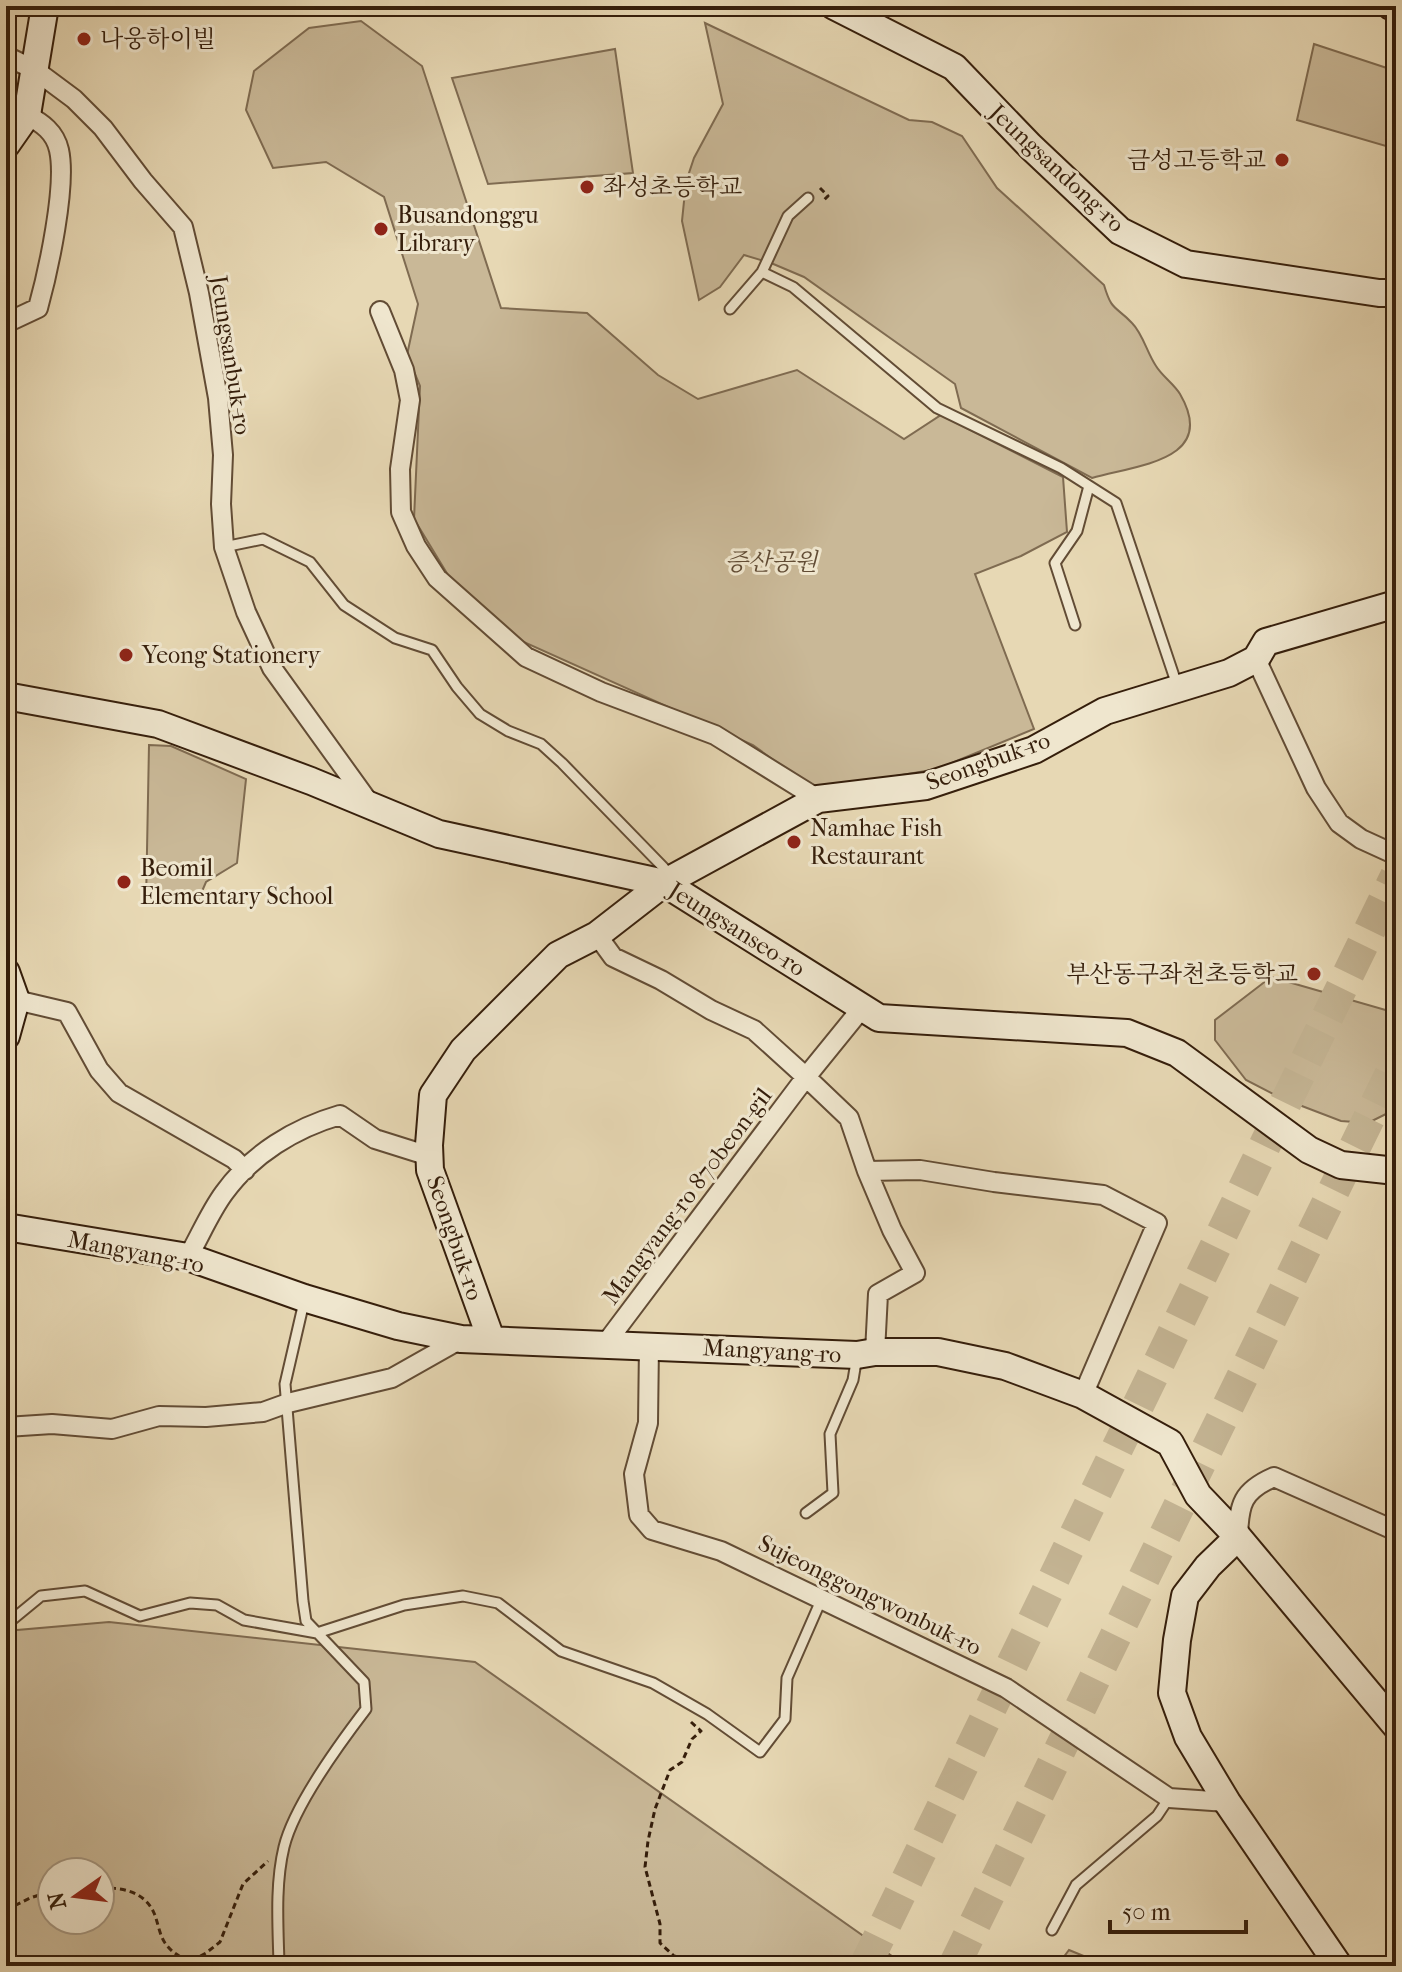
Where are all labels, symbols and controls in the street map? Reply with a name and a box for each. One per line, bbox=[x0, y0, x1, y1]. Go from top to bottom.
place label: 나웅하이빌 bbox=[100, 25, 216, 53]
marker: 나웅하이빌 bbox=[75, 30, 93, 48]
street label: Jeungsandong-ro bbox=[982, 97, 1130, 238]
place label: 금성고등학교 bbox=[1127, 146, 1266, 174]
marker: 금성고등학교 bbox=[1273, 151, 1291, 169]
place label: 좌성초등학교 bbox=[603, 173, 742, 201]
marker: 좌성초등학교 bbox=[578, 178, 596, 196]
place label: Busandonggu Library bbox=[397, 201, 539, 257]
marker: Busandonggu Library bbox=[372, 220, 390, 238]
street label: Jeungsanbuk-ro bbox=[204, 271, 257, 437]
park label: 증산공원 bbox=[725, 548, 819, 576]
place label: Yeong Stationery bbox=[141, 641, 321, 669]
marker: Yeong Stationery bbox=[117, 646, 135, 664]
street label: Seongbuk-ro bbox=[922, 726, 1054, 796]
place label: Namhae Fish Restaurant bbox=[810, 814, 943, 870]
marker: Namhae Fish Restaurant bbox=[785, 833, 803, 851]
place label: Beomil Elementary School bbox=[140, 854, 334, 910]
marker: Beomil Elementary School bbox=[115, 873, 133, 891]
street label: Jeungsanseo-ro bbox=[662, 875, 811, 982]
place label: 부산동구좌천초등학교 bbox=[1066, 960, 1298, 988]
marker: 부산동구좌천초등학교 bbox=[1305, 965, 1323, 983]
street label: Mangyang-ro 870beon-gil bbox=[596, 1082, 778, 1310]
street label: Seongbuk-ro bbox=[421, 1172, 489, 1304]
street label: Mangyang-ro bbox=[65, 1225, 207, 1279]
street label: Mangyang-ro bbox=[702, 1333, 842, 1369]
street label: Sujeonggongwonbuk-ro bbox=[754, 1529, 986, 1661]
north arrow bbox=[36, 1856, 116, 1936]
scale bar bbox=[1110, 1884, 1246, 1934]
text: N bbox=[43, 1889, 72, 1912]
text: 50 m bbox=[1122, 1898, 1171, 1926]

